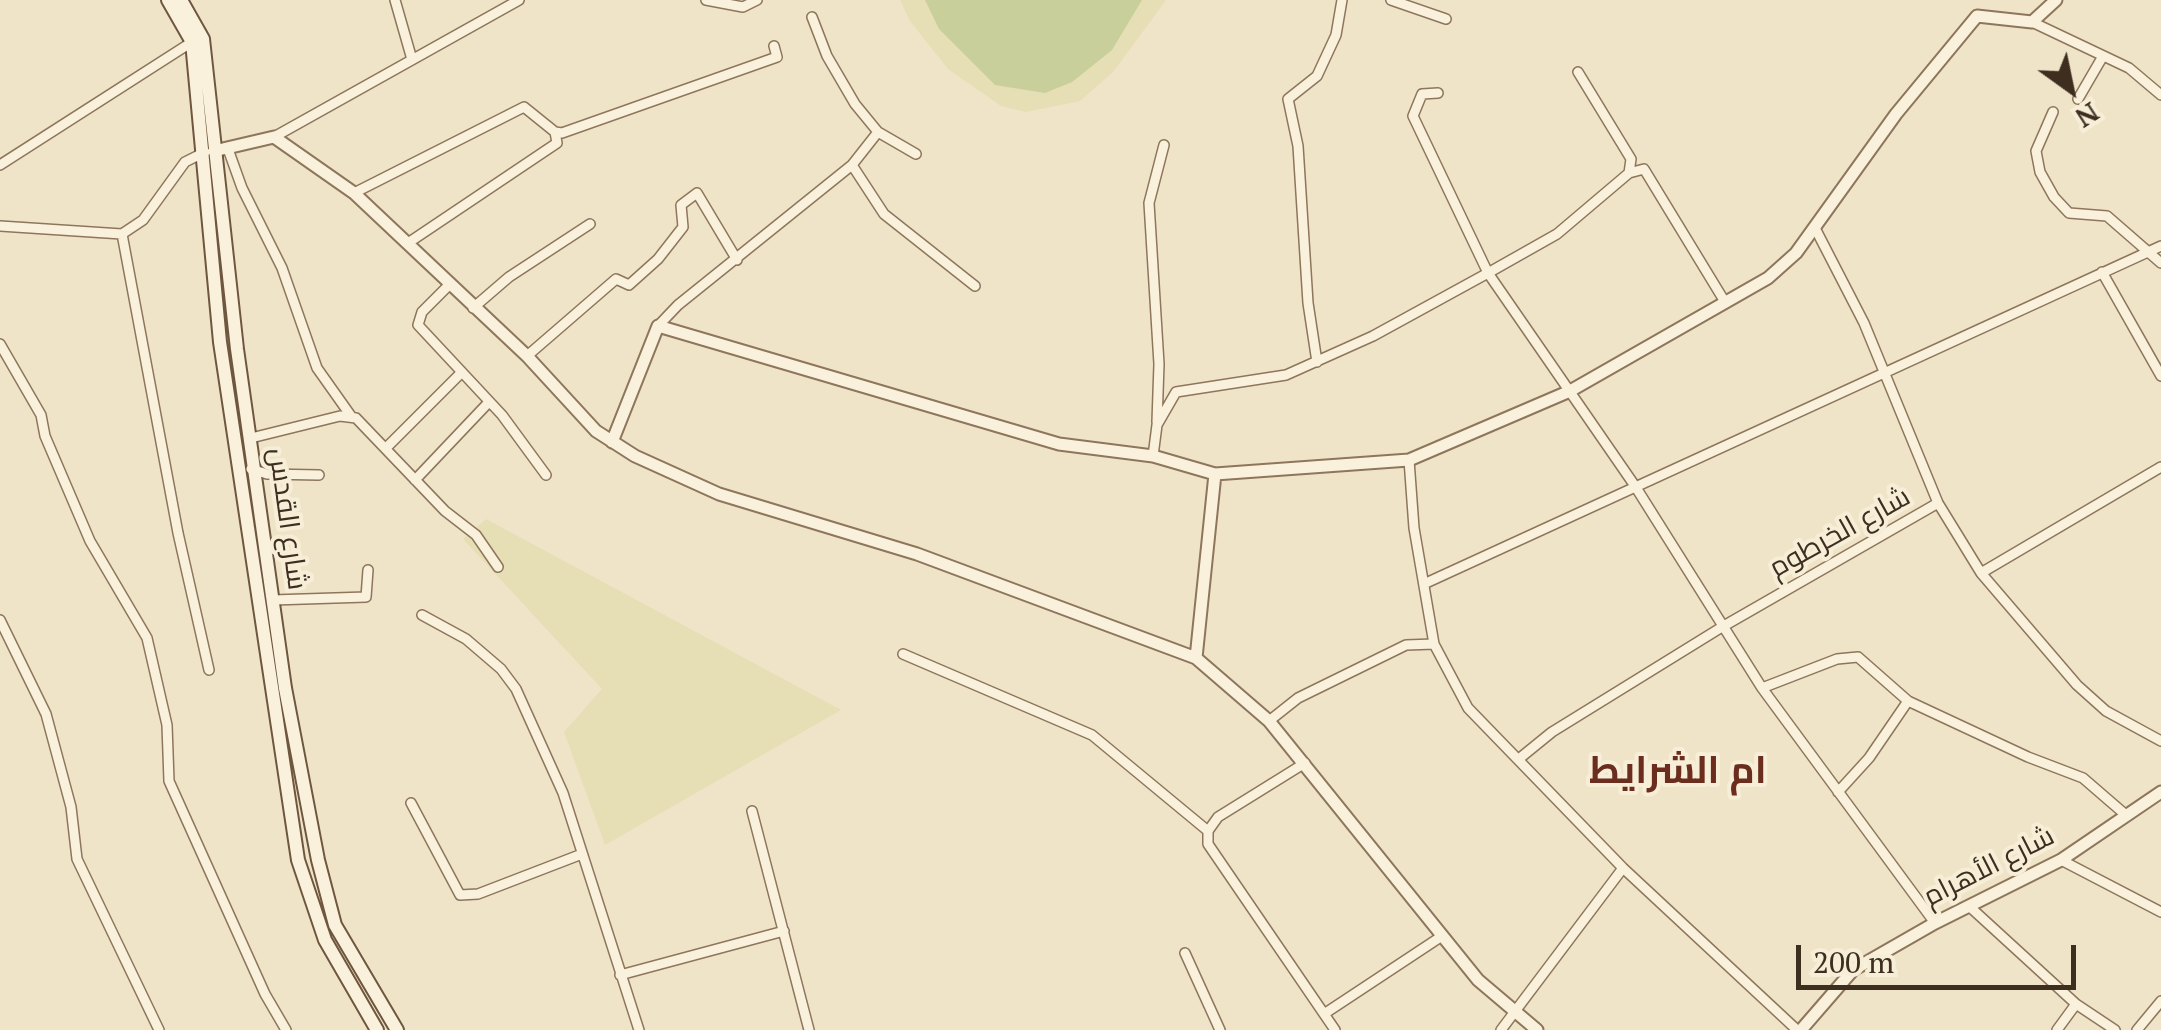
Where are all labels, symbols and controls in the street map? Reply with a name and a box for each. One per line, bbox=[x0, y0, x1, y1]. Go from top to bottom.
north arrow bbox=[2021, 40, 2121, 140]
text: N bbox=[2069, 94, 2107, 137]
street label: شارع القدس bbox=[260, 446, 314, 592]
street label: شارع الخرطوم bbox=[1764, 480, 1916, 586]
district label: ام الشرايط bbox=[1589, 749, 1767, 795]
street label: شارع الأهرام bbox=[1918, 820, 2060, 914]
scale bar bbox=[1801, 925, 2081, 987]
text: 200 m bbox=[1813, 942, 1894, 982]

